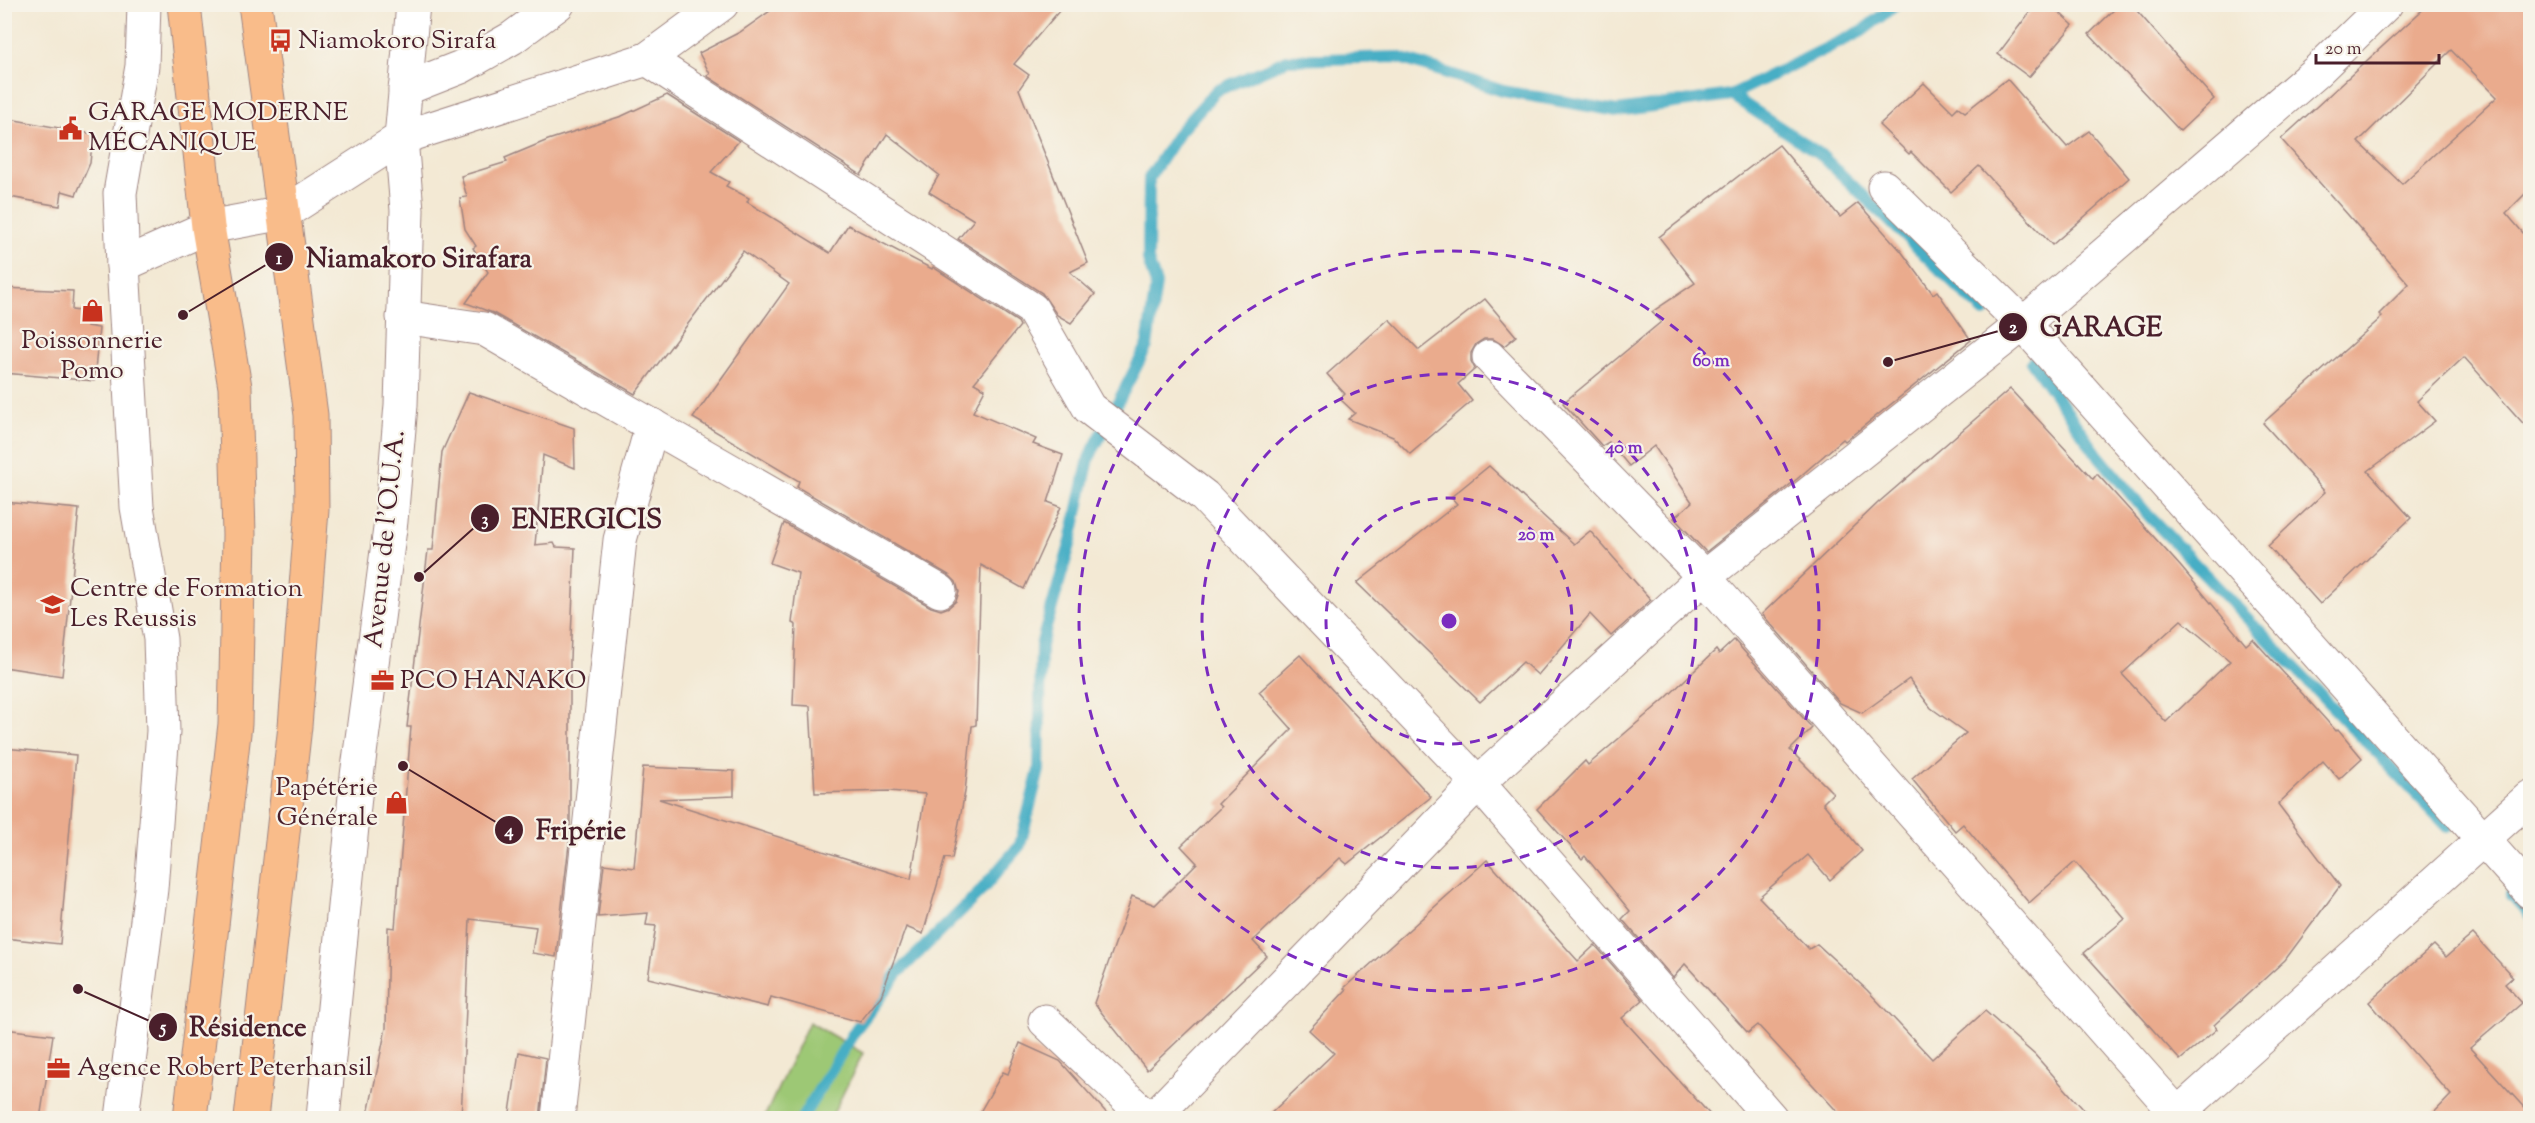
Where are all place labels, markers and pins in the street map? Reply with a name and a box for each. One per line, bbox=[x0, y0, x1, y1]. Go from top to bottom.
place label: Niamokoro Sirafa bbox=[298, 23, 496, 60]
bus stop icon: Niamokoro Sirafa bbox=[267, 28, 293, 54]
place label: GARAGE MODERNE MÉCANIQUE bbox=[88, 95, 349, 162]
public building icon: GARAGE MODERNE MÉCANIQUE bbox=[57, 115, 83, 141]
callout: Niamakoro Sirafara bbox=[264, 235, 544, 280]
shop icon: Poissonnerie Pomo bbox=[79, 297, 105, 323]
callout: GARAGE bbox=[1998, 304, 2174, 349]
place label: Poissonnerie Pomo bbox=[21, 323, 163, 390]
callout: ENERGICIS bbox=[470, 496, 674, 541]
place label: Centre de Formation Les Reussis bbox=[70, 571, 303, 638]
school or university icon: Centre de Formation Les Reussis bbox=[39, 591, 65, 617]
centre of rings bbox=[1439, 611, 1459, 631]
place label: PCO HANAKO bbox=[400, 663, 586, 700]
office icon: PCO HANAKO bbox=[369, 668, 395, 694]
place label: Papétérie Générale bbox=[275, 770, 378, 837]
shop icon: Papétérie Générale bbox=[383, 790, 409, 816]
callout: Fripérie bbox=[494, 807, 638, 852]
callout: Résidence bbox=[148, 1004, 319, 1049]
place label: Agence Robert Peterhansil bbox=[77, 1050, 373, 1087]
office icon: Agence Robert Peterhansil bbox=[46, 1055, 72, 1081]

